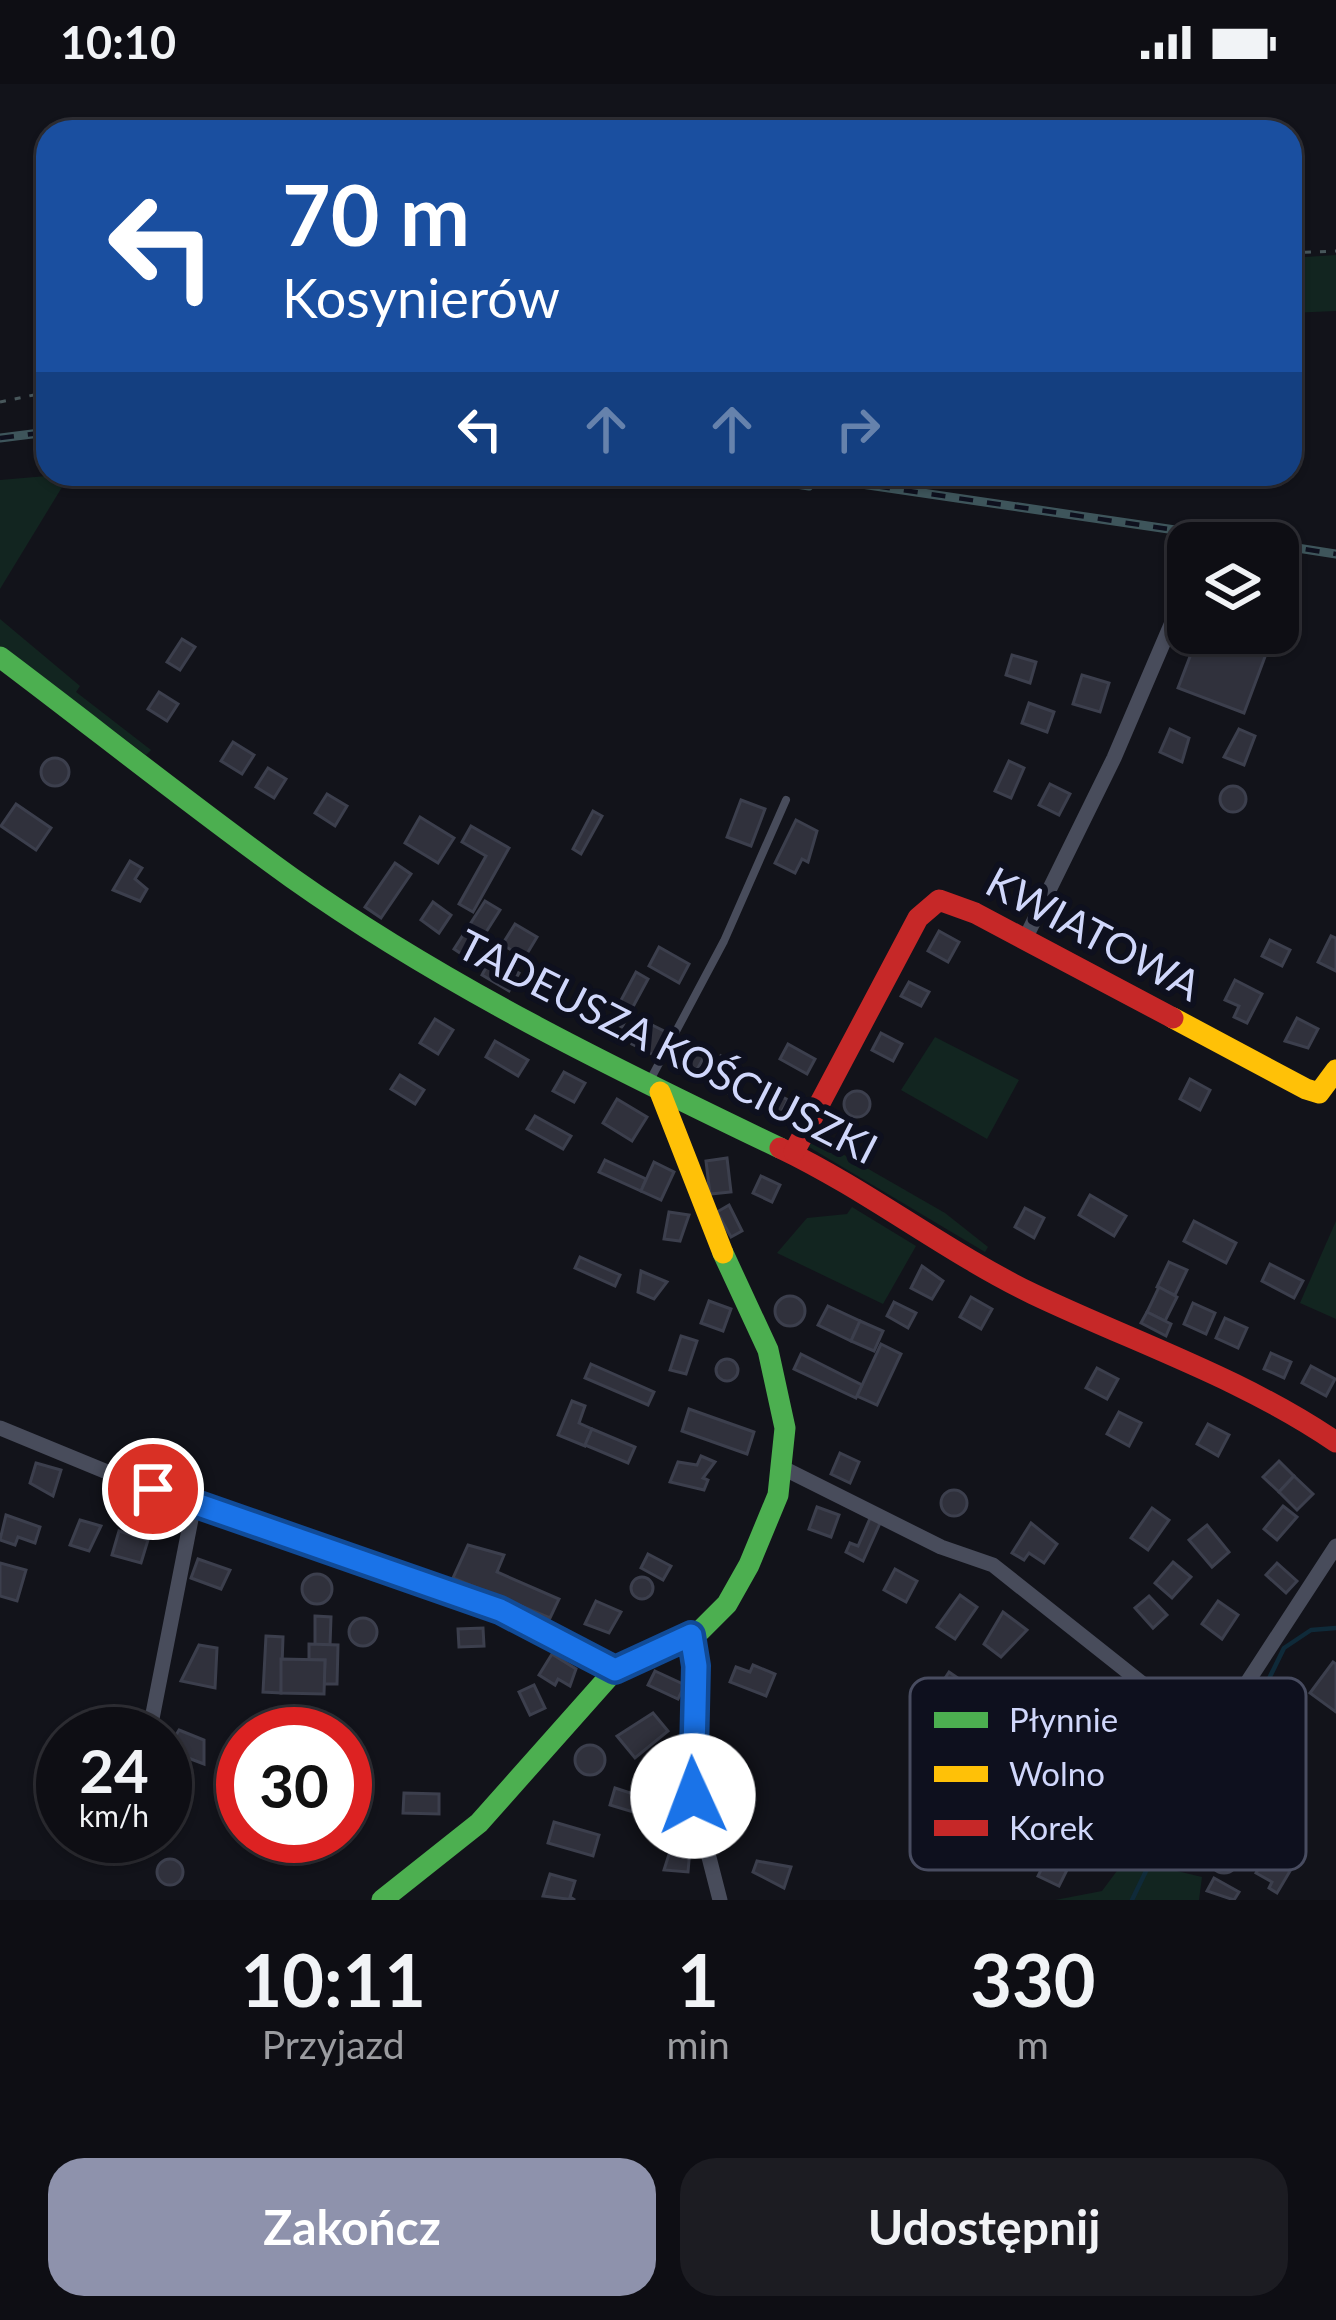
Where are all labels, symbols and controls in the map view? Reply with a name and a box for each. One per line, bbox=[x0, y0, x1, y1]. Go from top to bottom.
text: 10:10 bbox=[60, 15, 176, 69]
text: 70 m bbox=[282, 163, 470, 264]
icon: left bbox=[84, 168, 240, 324]
text: Kosynierów bbox=[282, 265, 560, 330]
icon: left bbox=[447, 396, 513, 462]
icon: ahead bbox=[573, 396, 639, 462]
icon: ahead bbox=[699, 396, 765, 462]
icon: right bbox=[825, 396, 891, 462]
map controls bbox=[1167, 522, 1299, 654]
button: layers bbox=[1167, 522, 1299, 654]
street label: KWIATOWA bbox=[978, 856, 1210, 1011]
street label: TADEUSZA KOŚCIUSZKI bbox=[450, 918, 886, 1174]
pin bbox=[102, 1438, 204, 1540]
icon: arrive bbox=[120, 1456, 186, 1522]
legend bbox=[910, 1678, 1306, 1870]
text: Płynnie bbox=[1009, 1699, 1118, 1739]
speed limit sign: 30 bbox=[216, 1707, 372, 1863]
position arrow bbox=[630, 1733, 756, 1859]
text: 24 bbox=[79, 1734, 149, 1806]
text: Wolno bbox=[1009, 1753, 1105, 1793]
text: km/h bbox=[79, 1797, 149, 1833]
text: Korek bbox=[1009, 1807, 1094, 1847]
text: 10:11 bbox=[240, 1936, 426, 2022]
text: 1 bbox=[677, 1936, 719, 2022]
text: 330 bbox=[970, 1936, 1095, 2022]
text: Przyjazd bbox=[262, 2021, 405, 2067]
text: min bbox=[667, 2021, 730, 2067]
text: m bbox=[1017, 2021, 1049, 2067]
button: Zakończ bbox=[48, 2158, 656, 2296]
button: Udostępnij bbox=[680, 2158, 1288, 2296]

